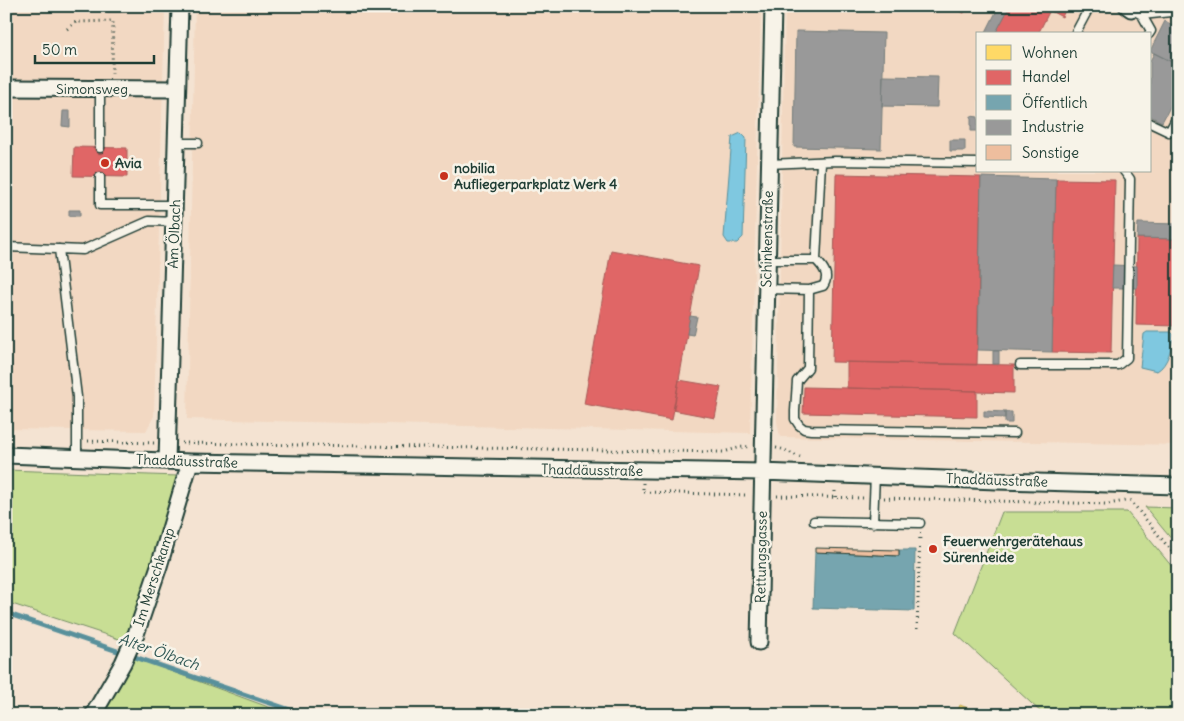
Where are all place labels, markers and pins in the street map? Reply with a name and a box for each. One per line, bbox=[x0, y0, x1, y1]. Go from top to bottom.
place label: Avia bbox=[115, 154, 142, 172]
marker: Avia bbox=[99, 157, 111, 169]
place label: nobilia Aufliegerparkplatz Werk 4 bbox=[454, 159, 617, 193]
marker: nobilia Aufliegerparkplatz Werk 4 bbox=[438, 170, 450, 182]
place label: Feuerwehrgerätehaus Sürenheide bbox=[943, 532, 1083, 566]
marker: Feuerwehrgerätehaus Sürenheide bbox=[927, 543, 939, 555]

